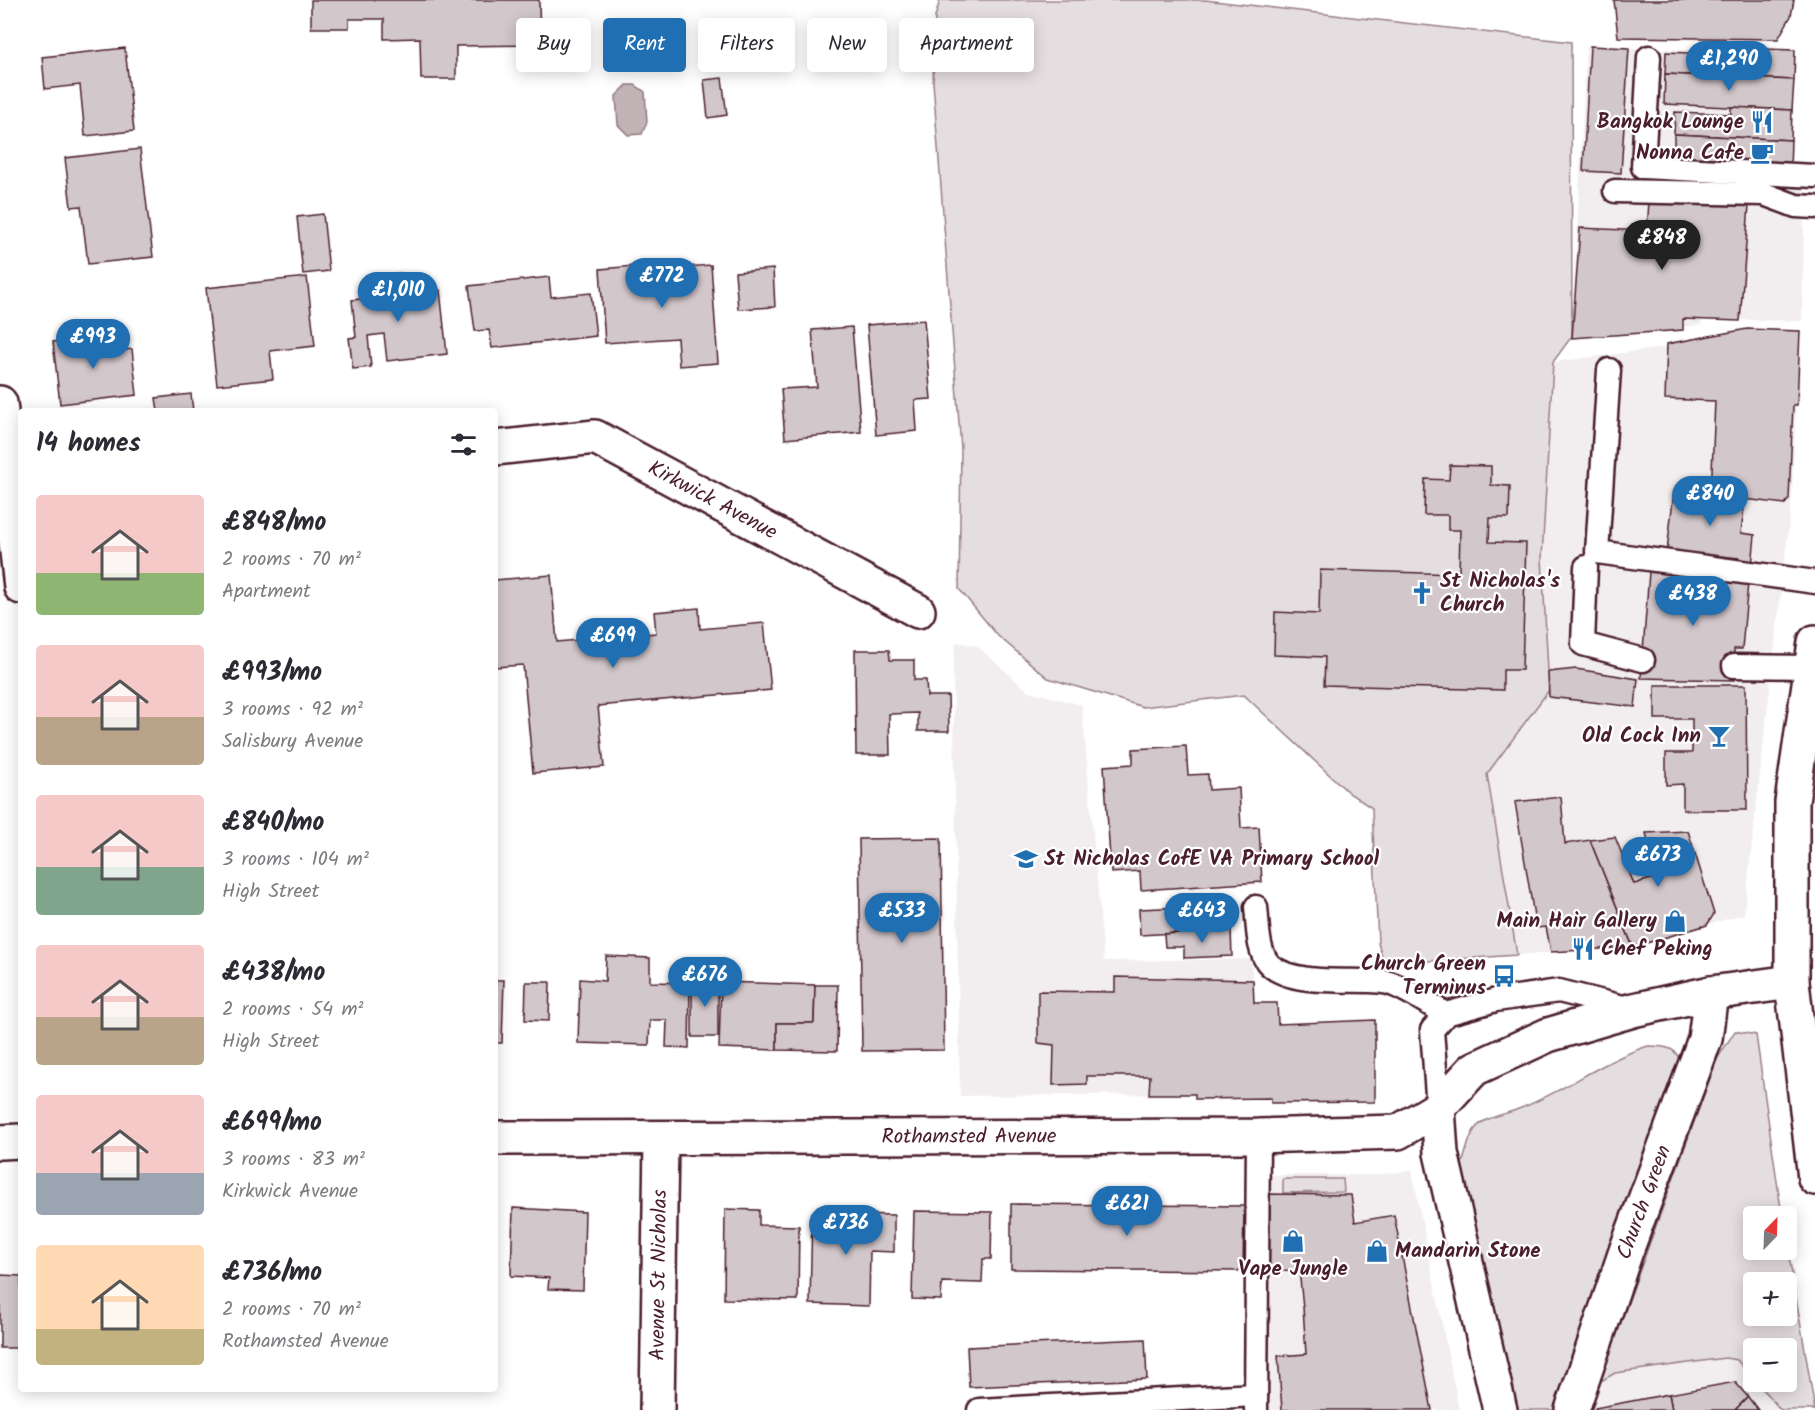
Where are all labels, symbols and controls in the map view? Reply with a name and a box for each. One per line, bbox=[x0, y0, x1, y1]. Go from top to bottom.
chip: Buy bbox=[516, 18, 591, 72]
chip: Rent bbox=[603, 18, 686, 72]
chip: Filters bbox=[698, 18, 795, 72]
chip: New bbox=[807, 18, 887, 72]
chip: Apartment bbox=[899, 18, 1034, 72]
pin: £1,290 bbox=[1680, 41, 1778, 92]
text: £1,290 bbox=[1700, 44, 1758, 76]
place label: Bangkok Lounge bbox=[1597, 106, 1744, 139]
restaurant icon: Bangkok Lounge bbox=[1749, 109, 1775, 135]
place label: Nonna Cafe bbox=[1636, 137, 1744, 170]
cafe icon: Nonna Cafe bbox=[1749, 140, 1775, 166]
pin: £848 bbox=[1626, 220, 1698, 271]
text: £848 bbox=[1637, 223, 1687, 255]
pin: £772 bbox=[626, 258, 698, 309]
text: £772 bbox=[639, 261, 685, 293]
pin: £1,010 bbox=[349, 272, 447, 323]
text: £1,010 bbox=[372, 275, 424, 307]
pin: £993 bbox=[57, 319, 129, 370]
text: £993 bbox=[70, 322, 116, 354]
text: 14 homes bbox=[36, 423, 141, 465]
icon: filters bbox=[447, 428, 480, 461]
street label: Kirkwick Avenue bbox=[642, 452, 784, 549]
pin: £840 bbox=[1674, 476, 1746, 527]
text: £840 bbox=[1686, 479, 1734, 511]
text: £848/mo bbox=[222, 502, 326, 544]
icon: home bbox=[84, 519, 156, 591]
text: 2 rooms · 70 m² bbox=[222, 544, 361, 576]
place label: St Nicholas's Church bbox=[1440, 565, 1560, 622]
text: Apartment bbox=[222, 576, 311, 608]
pin: £438 bbox=[1657, 576, 1729, 627]
text: £438 bbox=[1669, 579, 1717, 611]
church icon: St Nicholas's Church bbox=[1409, 580, 1435, 606]
pin: £699 bbox=[577, 618, 649, 669]
text: £699 bbox=[590, 621, 636, 653]
text: £993/mo bbox=[222, 652, 322, 694]
icon: home bbox=[84, 669, 156, 741]
text: 3 rooms · 92 m² bbox=[222, 694, 363, 726]
place label: Old Cock Inn bbox=[1582, 720, 1701, 753]
bar icon: Old Cock Inn bbox=[1706, 723, 1732, 749]
text: Salisbury Avenue bbox=[222, 726, 363, 758]
text: £840/mo bbox=[222, 802, 324, 844]
icon: home bbox=[84, 819, 156, 891]
pin: £673 bbox=[1622, 837, 1694, 888]
text: £673 bbox=[1635, 840, 1681, 872]
place label: St Nicholas CofE VA Primary School bbox=[1044, 843, 1379, 876]
text: 3 rooms · 104 m² bbox=[222, 844, 369, 876]
school or university icon: St Nicholas CofE VA Primary School bbox=[1013, 846, 1039, 872]
text: High Street bbox=[222, 876, 319, 908]
pin: £533 bbox=[866, 893, 938, 944]
pin: £643 bbox=[1166, 893, 1238, 944]
text: £533 bbox=[879, 896, 925, 928]
text: £643 bbox=[1178, 896, 1226, 928]
place label: Main Hair Gallery bbox=[1497, 905, 1657, 938]
shop icon: Main Hair Gallery bbox=[1662, 908, 1688, 934]
place label: Chef Peking bbox=[1601, 933, 1713, 966]
restaurant icon: Chef Peking bbox=[1570, 936, 1596, 962]
place label: Church Green Terminus bbox=[1361, 948, 1486, 1005]
text: £438/mo bbox=[222, 952, 325, 994]
pin: £676 bbox=[669, 957, 741, 1008]
text: £676 bbox=[682, 960, 728, 992]
bus stop icon: Church Green Terminus bbox=[1491, 963, 1517, 989]
icon: home bbox=[84, 969, 156, 1041]
text: 2 rooms · 54 m² bbox=[222, 994, 363, 1026]
text: High Street bbox=[222, 1026, 319, 1058]
text: £699/mo bbox=[222, 1102, 322, 1144]
icon: home bbox=[84, 1119, 156, 1191]
street label: Rothamsted Avenue bbox=[881, 1120, 1057, 1153]
street label: Church Green bbox=[1608, 1140, 1681, 1264]
text: 3 rooms · 83 m² bbox=[222, 1144, 365, 1176]
text: Kirkwick Avenue bbox=[222, 1176, 358, 1208]
pin: £621 bbox=[1091, 1186, 1163, 1237]
street label: Avenue St Nicholas bbox=[641, 1189, 677, 1361]
text: £621 bbox=[1105, 1189, 1149, 1221]
pin: £736 bbox=[810, 1205, 882, 1256]
north arrow bbox=[1743, 1206, 1797, 1260]
map controls bbox=[1743, 1206, 1797, 1392]
text: £736 bbox=[823, 1208, 869, 1240]
shop icon: Vape Jungle bbox=[1280, 1228, 1306, 1254]
place label: Mandarin Stone bbox=[1395, 1235, 1541, 1268]
shop icon: Mandarin Stone bbox=[1364, 1238, 1390, 1264]
text: £736/mo bbox=[222, 1252, 322, 1294]
place label: Vape Jungle bbox=[1238, 1253, 1348, 1286]
icon: home bbox=[84, 1269, 156, 1341]
button: + bbox=[1743, 1272, 1797, 1326]
text: 2 rooms · 70 m² bbox=[222, 1294, 361, 1326]
text: Rothamsted Avenue bbox=[222, 1326, 389, 1358]
button: − bbox=[1743, 1338, 1797, 1392]

